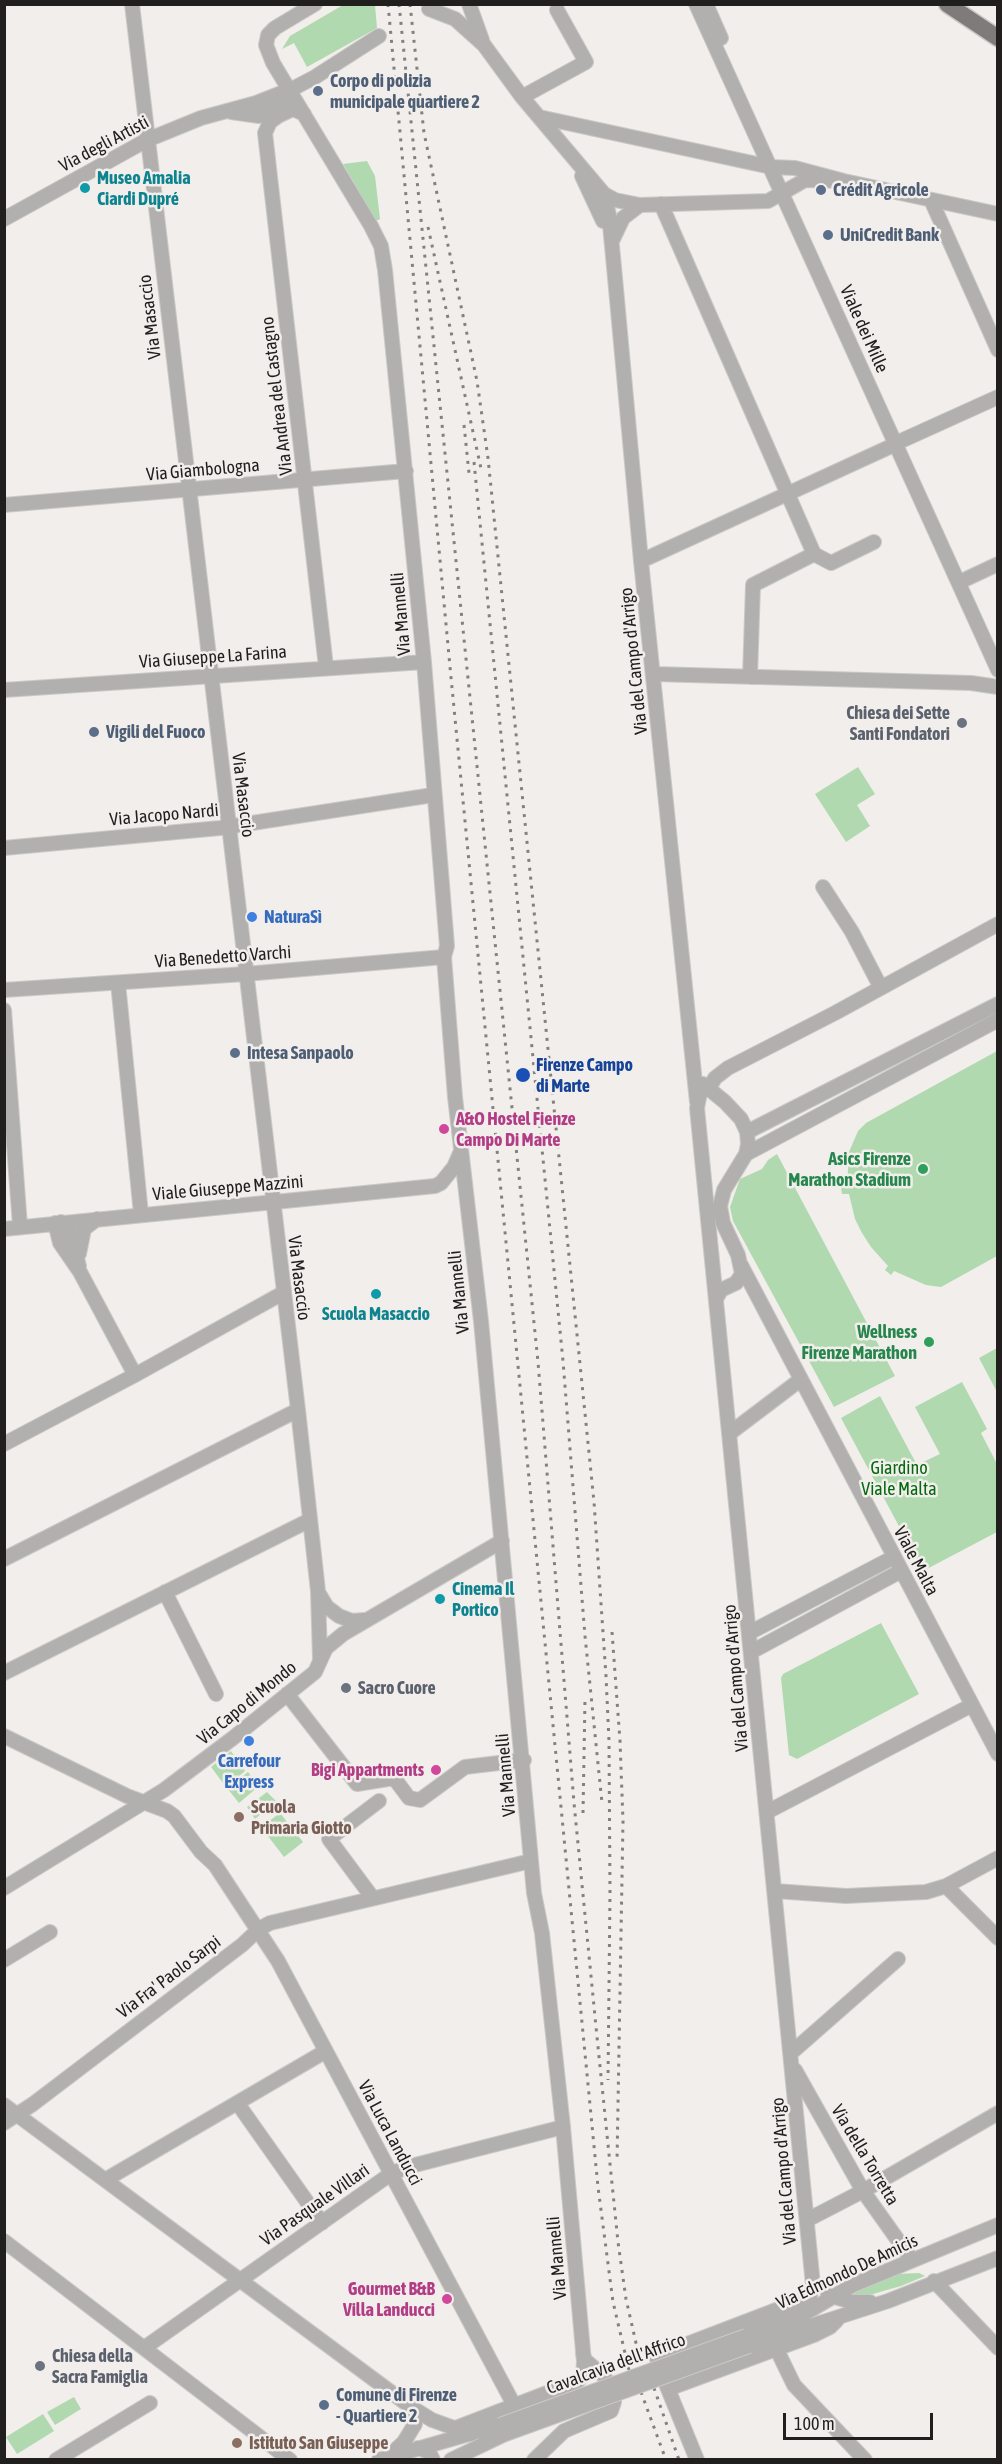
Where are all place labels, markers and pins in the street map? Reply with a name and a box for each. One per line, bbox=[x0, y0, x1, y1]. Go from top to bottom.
place label: Corpo di polizia municipale quartiere 2 bbox=[330, 70, 480, 112]
marker: Corpo di polizia municipale quartiere 2 bbox=[311, 84, 325, 98]
place label: Museo Amalia Ciardi Dupré bbox=[97, 167, 191, 210]
place label: Crédit Agricole bbox=[833, 179, 929, 201]
marker: Museo Amalia Ciardi Dupré bbox=[78, 181, 92, 195]
marker: Crédit Agricole bbox=[814, 183, 828, 197]
place label: UniCredit Bank bbox=[840, 224, 939, 246]
marker: UniCredit Bank bbox=[821, 228, 835, 242]
place label: Chiesa dei Sette Santi Fondatori bbox=[846, 702, 950, 744]
marker: Chiesa dei Sette Santi Fondatori bbox=[955, 716, 969, 730]
place label: Vigili del Fuoco bbox=[106, 721, 206, 743]
marker: Vigili del Fuoco bbox=[87, 725, 101, 739]
place label: NaturaSì bbox=[264, 906, 322, 928]
marker: NaturaSì bbox=[245, 910, 259, 924]
place label: Intesa Sanpaolo bbox=[247, 1042, 354, 1064]
marker: Intesa Sanpaolo bbox=[228, 1046, 242, 1060]
place label: Firenze Campo di Marte bbox=[536, 1054, 633, 1096]
marker: Firenze Campo di Marte bbox=[514, 1066, 532, 1084]
place label: A&O Hostel Fienze Campo Di Marte bbox=[456, 1108, 576, 1150]
marker: A&O Hostel Fienze Campo Di Marte bbox=[437, 1122, 451, 1136]
place label: Asics Firenze Marathon Stadium bbox=[788, 1148, 911, 1190]
marker: Asics Firenze Marathon Stadium bbox=[916, 1162, 930, 1176]
marker: Scuola Masaccio bbox=[369, 1287, 383, 1301]
place label: Scuola Masaccio bbox=[322, 1303, 430, 1325]
place label: Wellness Firenze Marathon bbox=[802, 1321, 917, 1364]
marker: Wellness Firenze Marathon bbox=[922, 1335, 936, 1349]
place label: Cinema Il Portico bbox=[452, 1578, 514, 1620]
marker: Cinema Il Portico bbox=[433, 1592, 447, 1606]
place label: Sacro Cuore bbox=[358, 1677, 436, 1699]
marker: Sacro Cuore bbox=[339, 1681, 353, 1695]
marker: Carrefour Express bbox=[242, 1734, 256, 1748]
place label: Carrefour Express bbox=[218, 1750, 280, 1792]
place label: Bigi Appartments bbox=[311, 1759, 424, 1781]
marker: Bigi Appartments bbox=[429, 1763, 443, 1777]
place label: Scuola Primaria Giotto bbox=[251, 1796, 352, 1838]
marker: Scuola Primaria Giotto bbox=[232, 1810, 246, 1824]
place label: Gourmet B&B Villa Landucci bbox=[343, 2278, 435, 2320]
marker: Gourmet B&B Villa Landucci bbox=[440, 2292, 454, 2306]
place label: Chiesa della Sacra Famiglia bbox=[52, 2345, 148, 2388]
marker: Chiesa della Sacra Famiglia bbox=[33, 2359, 47, 2373]
place label: Comune di Firenze - Quartiere 2 bbox=[336, 2384, 457, 2426]
marker: Comune di Firenze - Quartiere 2 bbox=[317, 2398, 331, 2412]
place label: Istituto San Giuseppe bbox=[249, 2432, 388, 2454]
marker: Istituto San Giuseppe bbox=[230, 2436, 244, 2450]

